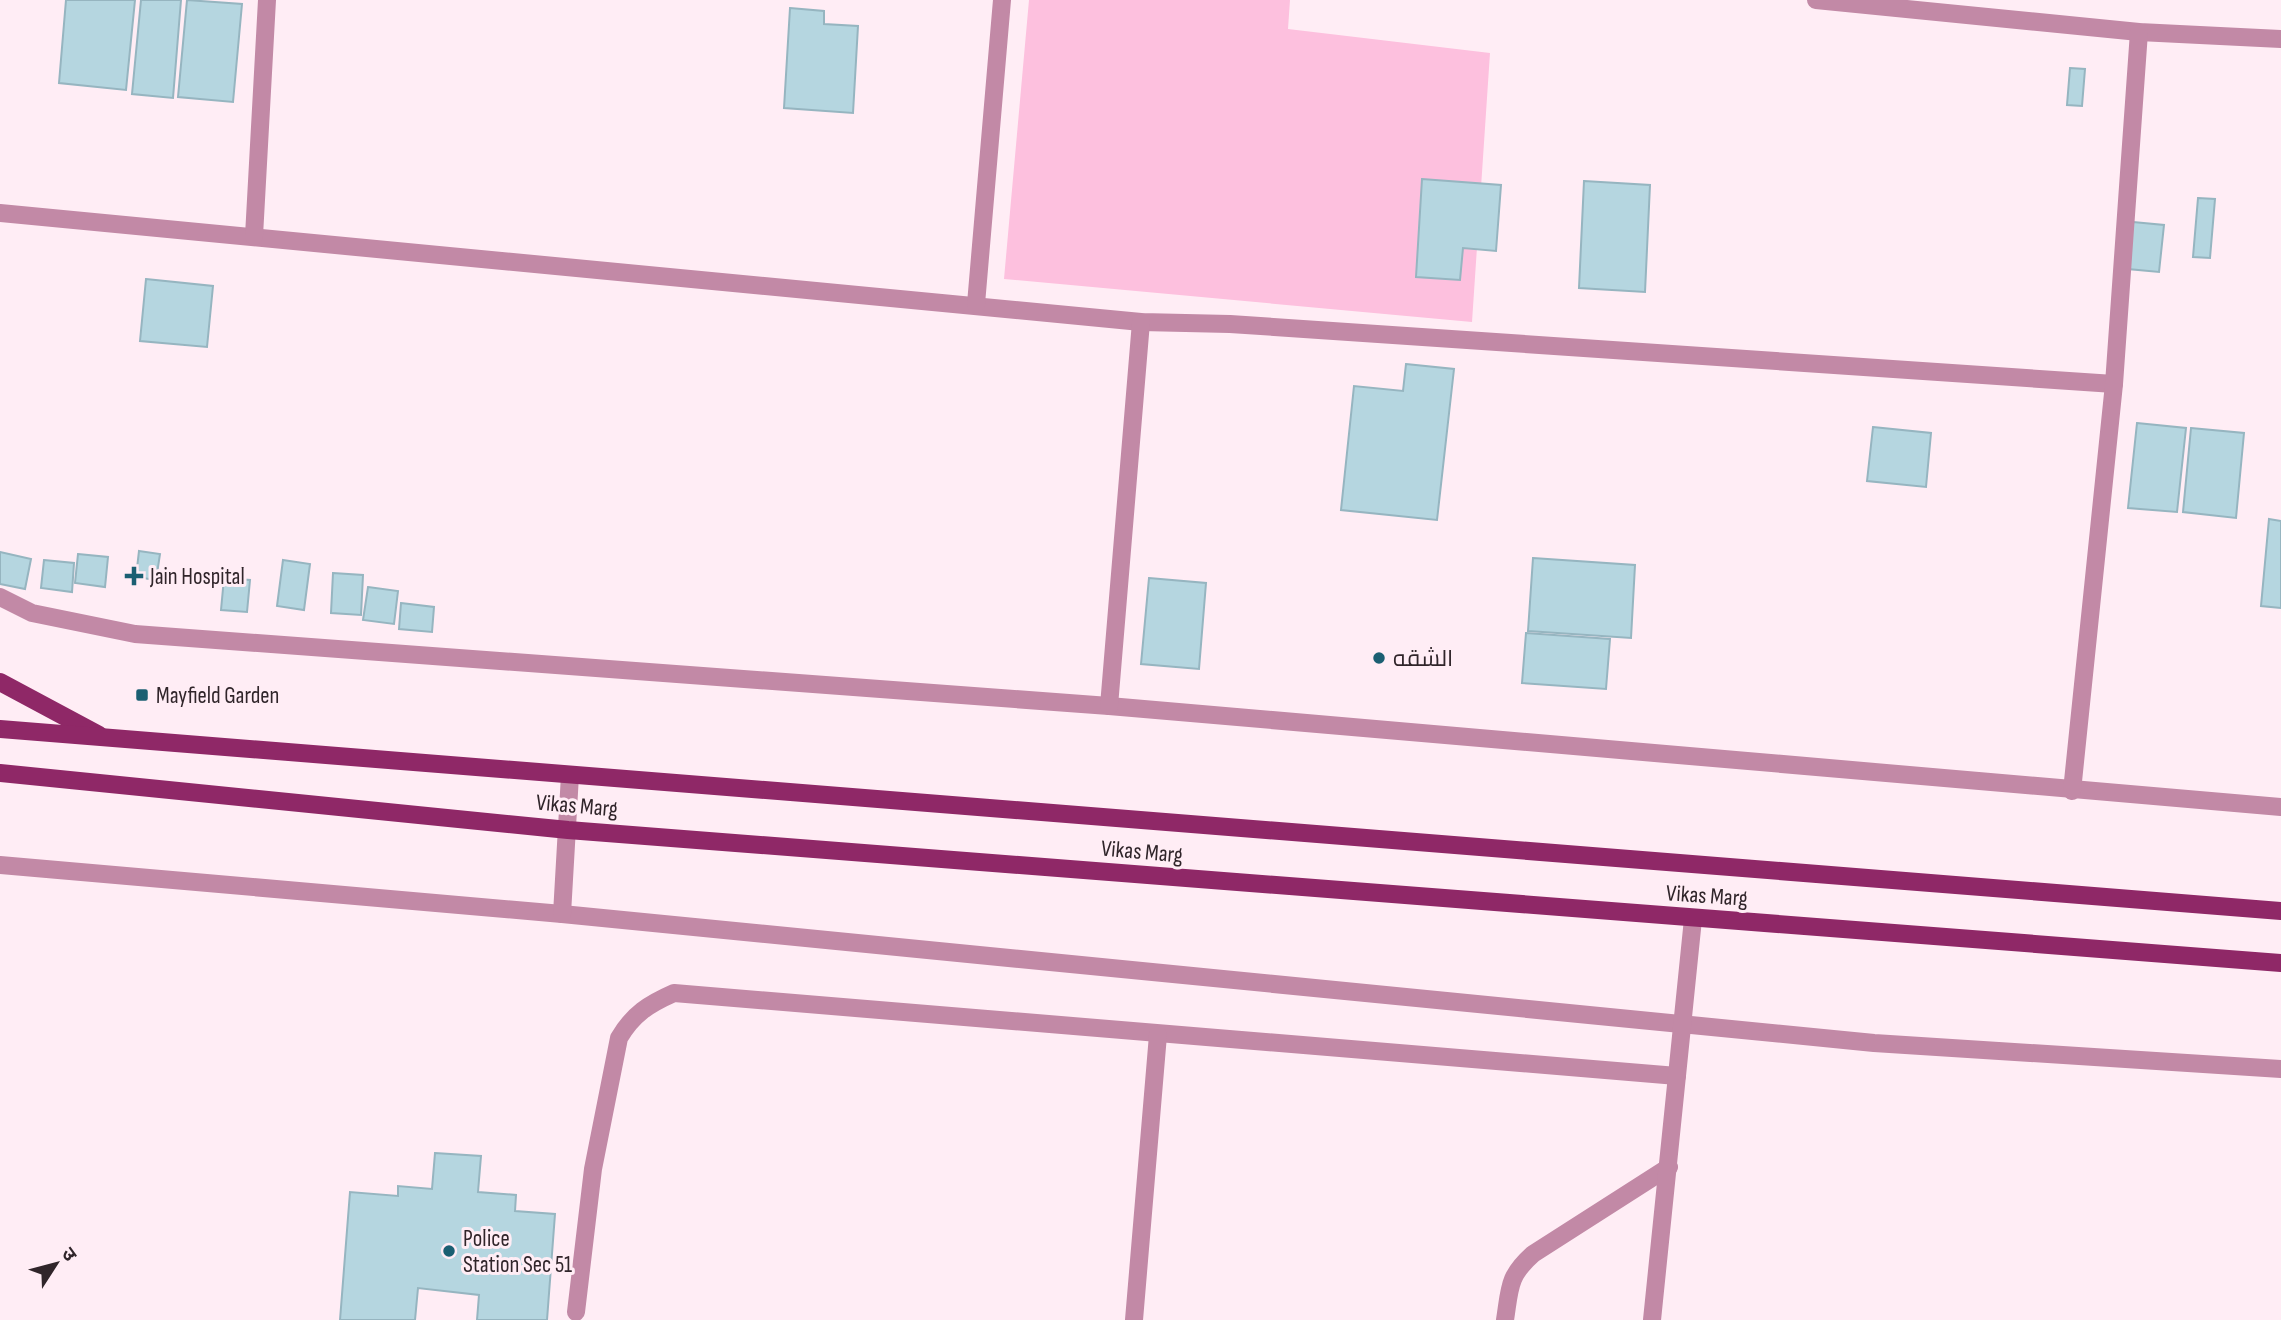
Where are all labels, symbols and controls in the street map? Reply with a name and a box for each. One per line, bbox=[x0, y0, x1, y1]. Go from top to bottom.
place label: Jain Hospital bbox=[149, 563, 245, 591]
marker: Jain Hospital bbox=[124, 566, 144, 586]
place label: الشقه bbox=[1393, 645, 1453, 673]
marker: الشقه bbox=[1371, 650, 1387, 666]
place label: Mayfield Garden bbox=[156, 682, 279, 710]
marker: Mayfield Garden bbox=[134, 687, 150, 703]
street label: Vikas Marg bbox=[535, 788, 619, 824]
street label: Vikas Marg bbox=[1100, 834, 1184, 870]
street label: Vikas Marg bbox=[1665, 879, 1749, 913]
place label: Police Station Sec 51 bbox=[463, 1225, 572, 1279]
north arrow bbox=[21, 1229, 91, 1299]
marker: Police Station Sec 51 bbox=[441, 1243, 457, 1259]
text: उ bbox=[56, 1244, 82, 1267]

